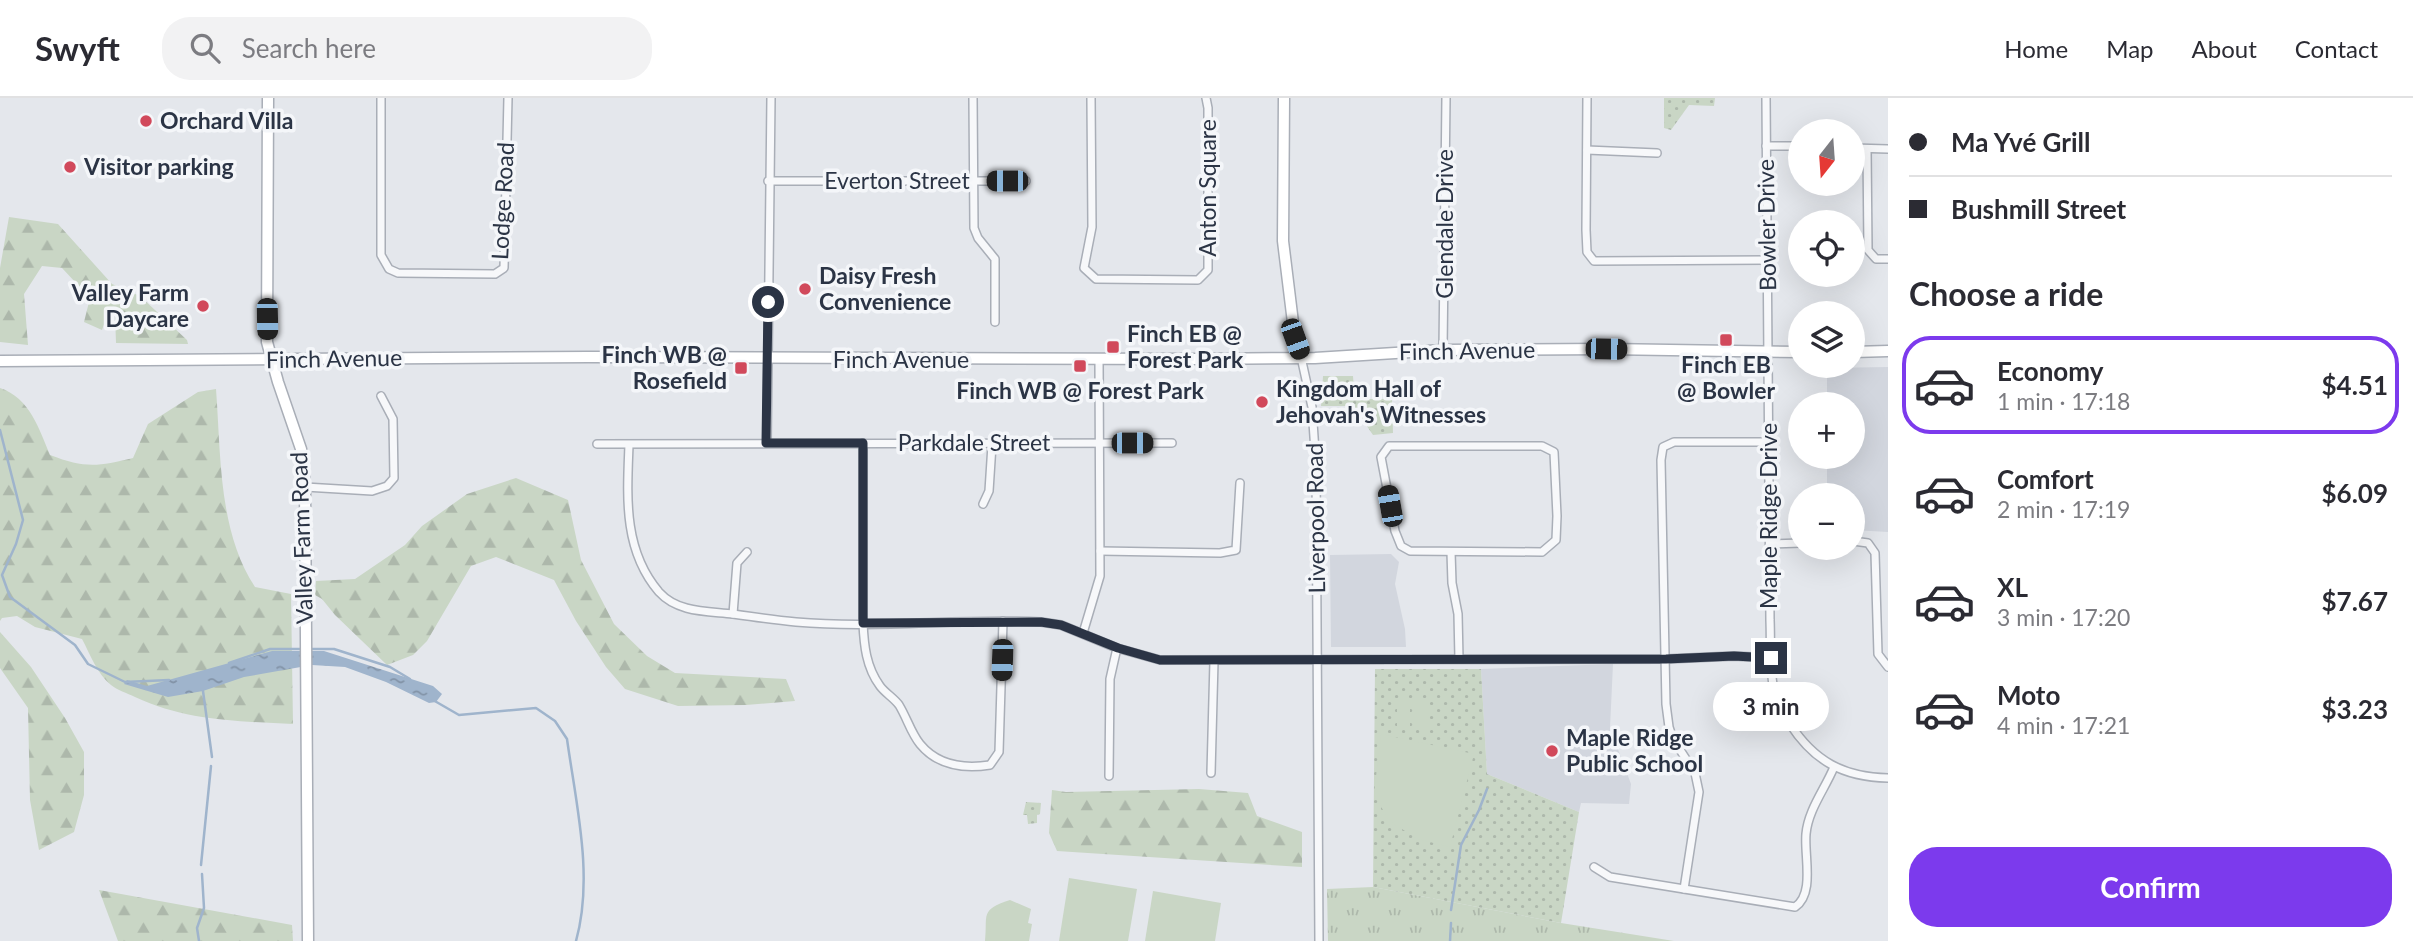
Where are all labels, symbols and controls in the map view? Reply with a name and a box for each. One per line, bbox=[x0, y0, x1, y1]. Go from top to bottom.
search box bbox=[162, 17, 652, 80]
text: Swyft bbox=[35, 28, 120, 68]
icon: search bbox=[186, 29, 224, 67]
text: Search here bbox=[242, 32, 376, 64]
text: Home bbox=[2004, 34, 2068, 63]
text: Map bbox=[2106, 34, 2154, 63]
text: About bbox=[2192, 34, 2257, 63]
text: Contact bbox=[2295, 34, 2378, 63]
place label: Orchard Villa bbox=[160, 106, 293, 134]
marker: Orchard Villa bbox=[138, 113, 154, 129]
street label: Anton Square bbox=[1193, 119, 1221, 257]
north arrow bbox=[1788, 119, 1866, 196]
map controls bbox=[1788, 119, 1865, 560]
text: Ma Yvé Grill bbox=[1951, 126, 2091, 158]
street label: Lodge Road bbox=[485, 141, 519, 260]
street label: Glendale Drive bbox=[1430, 149, 1458, 299]
place label: Visitor parking bbox=[83, 152, 234, 180]
marker: Visitor parking bbox=[62, 159, 78, 175]
street label: Bowler Drive bbox=[1751, 159, 1781, 291]
street label: Everton Street bbox=[824, 166, 970, 194]
car bbox=[987, 171, 1029, 192]
text: Bushmill Street bbox=[1951, 193, 2126, 225]
button: locate bbox=[1788, 210, 1865, 287]
place label: Daisy Fresh Convenience bbox=[819, 261, 951, 315]
text: Choose a ride bbox=[1909, 274, 2103, 313]
place label: Valley Farm Daycare bbox=[71, 278, 189, 332]
marker: Daisy Fresh Convenience bbox=[797, 281, 813, 297]
route start bbox=[752, 286, 784, 318]
marker: Valley Farm Daycare bbox=[195, 298, 211, 314]
car bbox=[257, 298, 278, 340]
button: layers bbox=[1788, 301, 1865, 378]
car bbox=[1278, 316, 1313, 362]
place label: Finch EB @ Forest Park bbox=[1127, 319, 1244, 373]
marker: Finch EB @ Bowler bbox=[1718, 332, 1734, 348]
street label: Finch Avenue bbox=[1399, 335, 1535, 365]
car bbox=[1585, 338, 1628, 360]
marker: Finch EB @ Forest Park bbox=[1105, 339, 1121, 355]
place label: Finch WB @ Rosefield bbox=[601, 340, 727, 394]
street label: Finch Avenue bbox=[266, 343, 402, 373]
street label: Finch Avenue bbox=[833, 345, 969, 373]
place label: Finch EB @ Bowler bbox=[1677, 350, 1775, 404]
icon: car bbox=[1913, 354, 1976, 417]
text: Economy bbox=[1997, 355, 2103, 387]
marker: Finch WB @ Forest Park bbox=[1072, 358, 1088, 374]
marker: Finch WB @ Rosefield bbox=[733, 360, 749, 376]
text: $4.51 bbox=[2322, 369, 2388, 401]
place label: Kingdom Hall of Jehovah's Witnesses bbox=[1276, 374, 1486, 428]
place label: Finch WB @ Forest Park bbox=[956, 376, 1205, 404]
text: 1 min · 17:18 bbox=[1997, 387, 2130, 415]
button: + bbox=[1788, 392, 1865, 469]
marker: Kingdom Hall of Jehovah's Witnesses bbox=[1254, 394, 1270, 410]
street label: Maple Ridge Drive bbox=[1754, 423, 1782, 609]
street label: Parkdale Street bbox=[898, 428, 1051, 456]
car bbox=[1112, 433, 1154, 454]
street label: Liverpool Road bbox=[1300, 442, 1330, 594]
street label: Valley Farm Road bbox=[284, 451, 318, 625]
icon: car bbox=[1913, 462, 1976, 525]
text: Comfort bbox=[1997, 463, 2094, 495]
text: $6.09 bbox=[2322, 477, 2388, 509]
car bbox=[1377, 483, 1404, 529]
button: − bbox=[1788, 483, 1865, 560]
text: 2 min · 17:19 bbox=[1997, 495, 2130, 523]
icon: car bbox=[1913, 570, 1976, 633]
text: XL bbox=[1997, 571, 2028, 603]
text: $7.67 bbox=[2322, 585, 2388, 617]
text: 3 min · 17:20 bbox=[1997, 603, 2130, 631]
car bbox=[991, 639, 1014, 681]
route end bbox=[1755, 642, 1787, 674]
icon: car bbox=[1913, 678, 1976, 741]
text: Moto bbox=[1997, 679, 2060, 711]
callout: 3 min bbox=[1713, 682, 1829, 732]
text: 3 min bbox=[1742, 692, 1800, 720]
text: $3.23 bbox=[2322, 693, 2388, 725]
text: 4 min · 17:21 bbox=[1997, 711, 2130, 739]
place label: Maple Ridge Public School bbox=[1566, 723, 1703, 777]
marker: Maple Ridge Public School bbox=[1544, 743, 1560, 759]
button: Confirm bbox=[1909, 847, 2392, 927]

